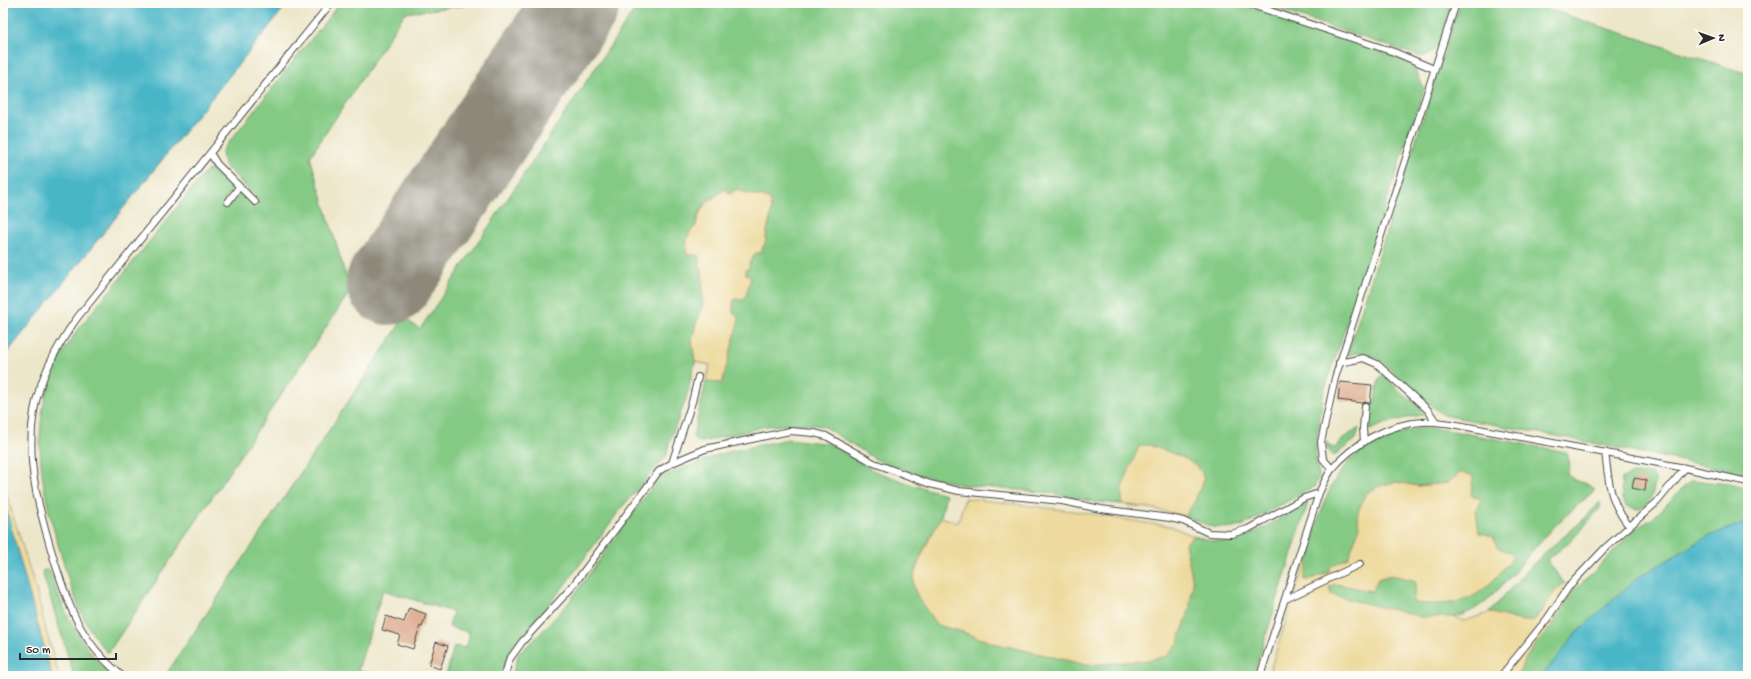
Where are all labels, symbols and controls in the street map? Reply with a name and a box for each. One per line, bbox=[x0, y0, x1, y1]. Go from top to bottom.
north arrow bbox=[1693, 18, 1733, 58]
text: N bbox=[1715, 34, 1727, 42]
scale bar bbox=[20, 635, 116, 661]
text: 50 m bbox=[26, 644, 51, 658]

